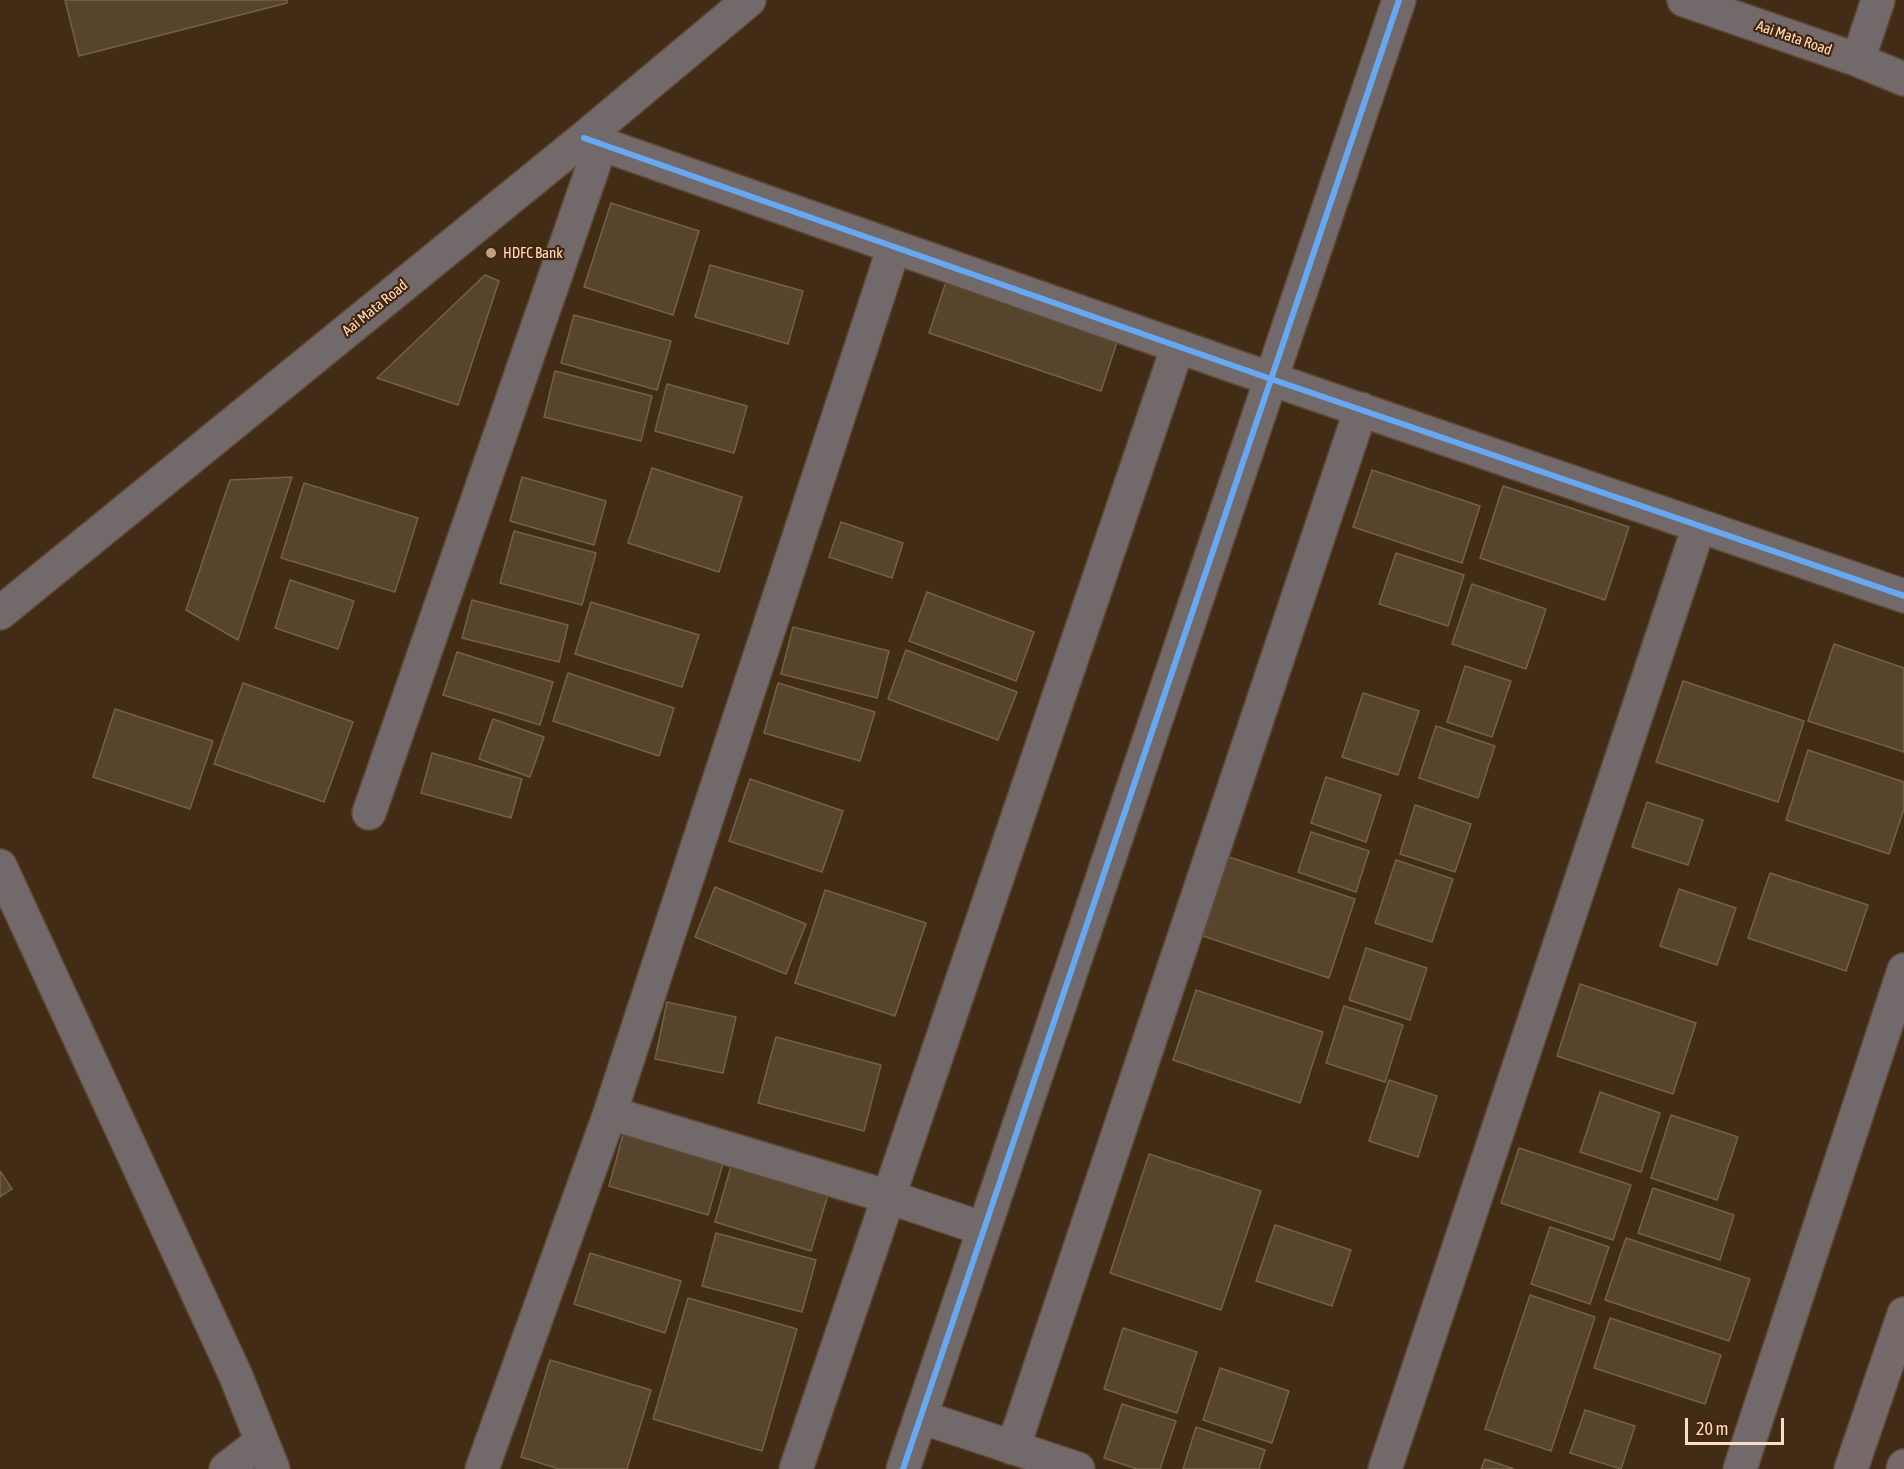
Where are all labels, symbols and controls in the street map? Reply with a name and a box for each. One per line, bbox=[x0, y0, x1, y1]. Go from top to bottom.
street label: Aai Mata Road bbox=[1754, 17, 1834, 59]
place label: HDFC Bank bbox=[503, 244, 563, 262]
marker: HDFC Bank bbox=[484, 246, 498, 260]
street label: Aai Mata Road bbox=[339, 276, 411, 340]
scale bar bbox=[1688, 1406, 1787, 1444]
text: 20 m bbox=[1696, 1418, 1728, 1439]

